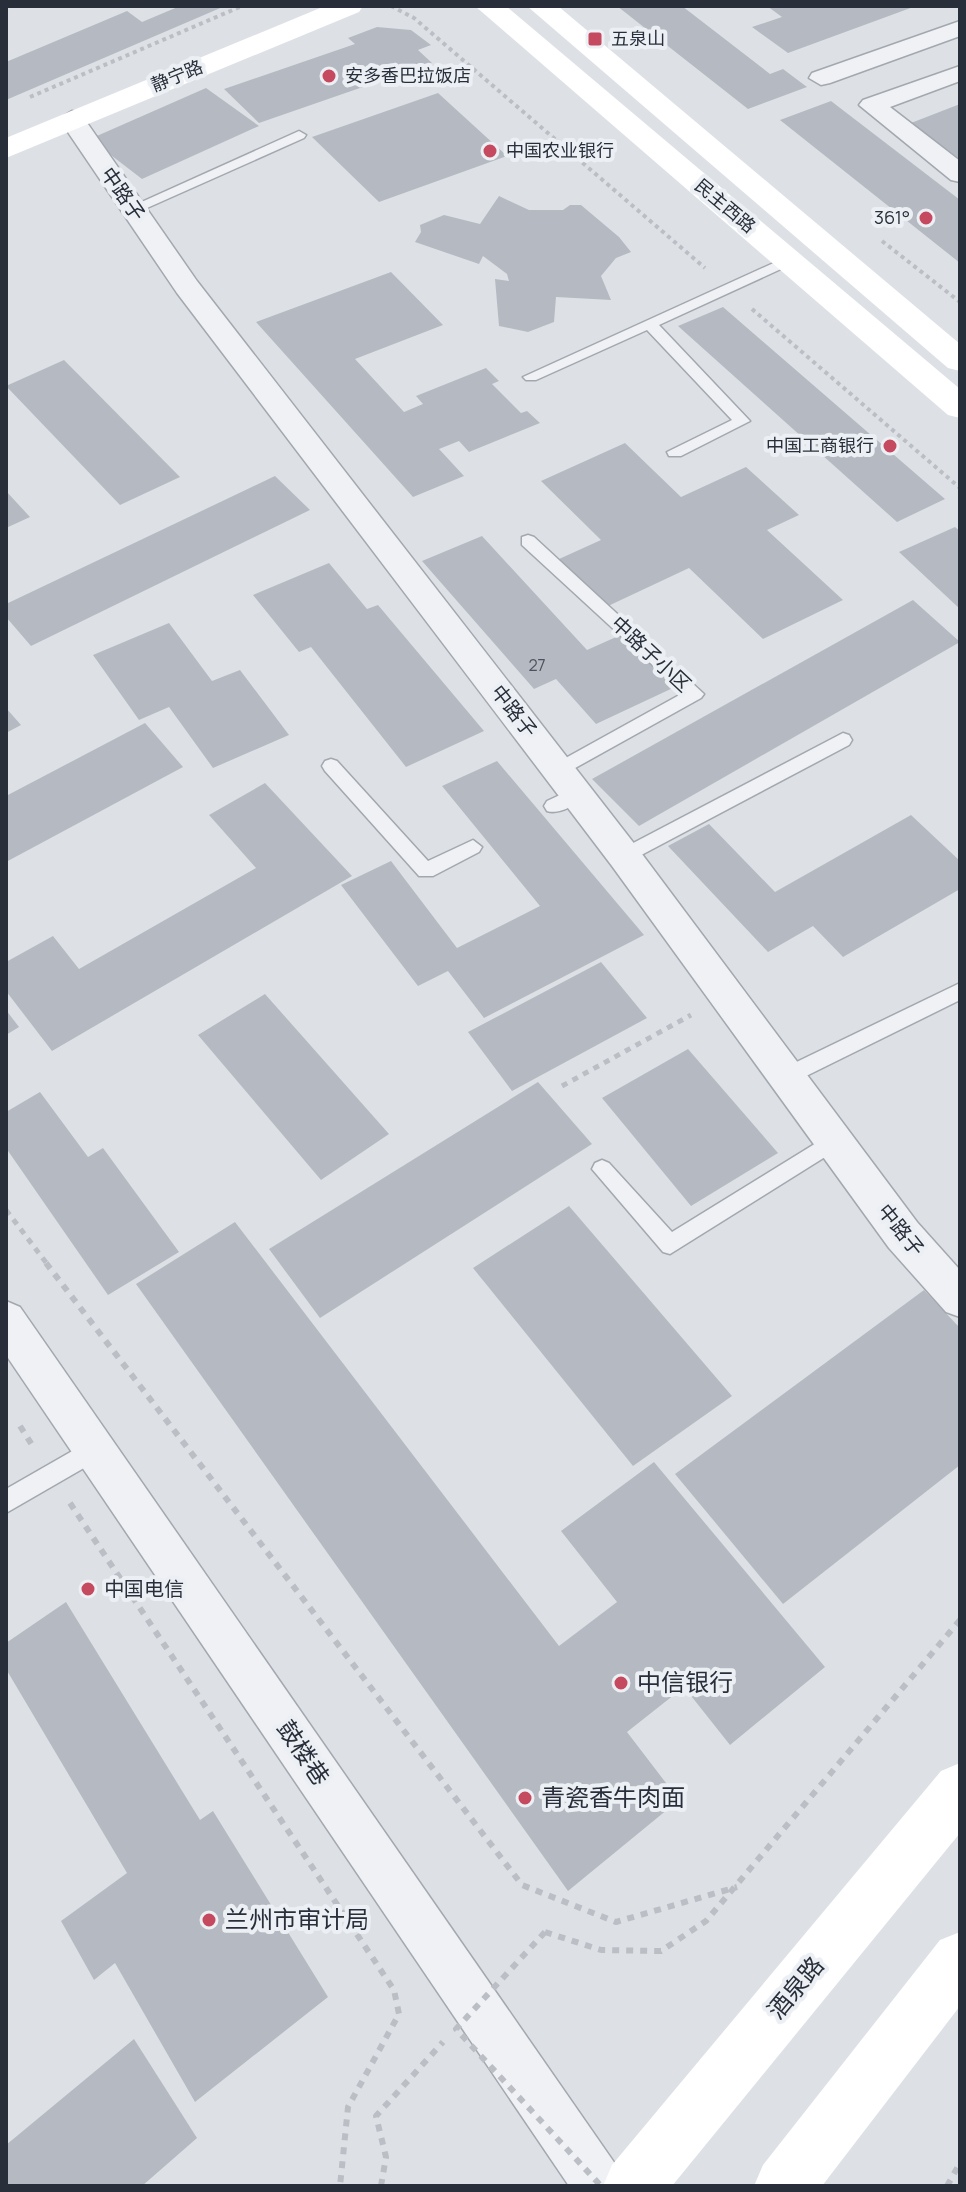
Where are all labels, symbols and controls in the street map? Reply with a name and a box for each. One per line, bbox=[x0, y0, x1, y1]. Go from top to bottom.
place label: 五泉山 bbox=[611, 26, 665, 50]
marker: 五泉山 bbox=[586, 30, 604, 48]
street label: 静宁路 bbox=[147, 54, 206, 96]
place label: 安多香巴拉饭店 bbox=[345, 63, 471, 87]
marker: 安多香巴拉饭店 bbox=[320, 67, 338, 85]
place label: 中国农业银行 bbox=[506, 138, 614, 162]
marker: 中国农业银行 bbox=[481, 142, 499, 160]
street label: 中路子 bbox=[95, 161, 152, 226]
street label: 民主西路 bbox=[690, 173, 761, 238]
place label: 361° bbox=[874, 205, 910, 229]
marker: 361° bbox=[917, 209, 935, 227]
place label: 中国工商银行 bbox=[766, 433, 874, 457]
marker: 中国工商银行 bbox=[881, 437, 899, 455]
street label: 中路子小区 bbox=[606, 610, 697, 698]
house number: 27 bbox=[528, 654, 546, 676]
street label: 中路子 bbox=[485, 679, 544, 743]
street label: 中路子 bbox=[872, 1198, 931, 1261]
place label: 中国电信 bbox=[104, 1575, 184, 1602]
marker: 中国电信 bbox=[79, 1580, 97, 1598]
place label: 中信银行 bbox=[637, 1665, 733, 1698]
marker: 中信银行 bbox=[612, 1674, 630, 1692]
street label: 鼓楼巷 bbox=[270, 1713, 338, 1791]
place label: 青瓷香牛肉面 bbox=[541, 1780, 685, 1813]
marker: 青瓷香牛肉面 bbox=[516, 1789, 534, 1807]
place label: 兰州市审计局 bbox=[225, 1902, 369, 1935]
marker: 兰州市审计局 bbox=[200, 1911, 218, 1929]
street label: 酒泉路 bbox=[759, 1949, 831, 2025]

